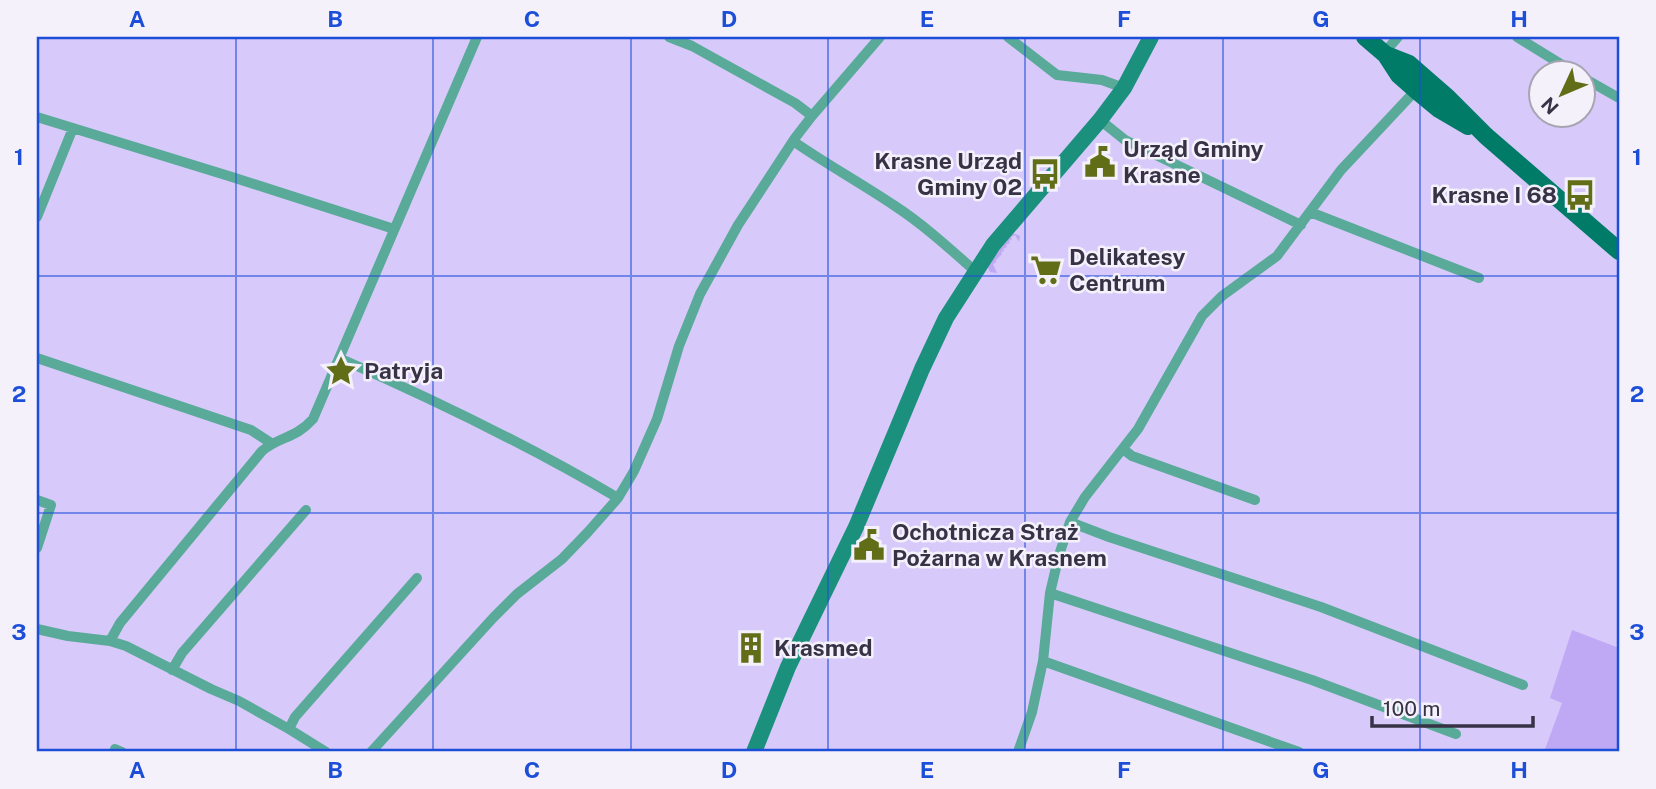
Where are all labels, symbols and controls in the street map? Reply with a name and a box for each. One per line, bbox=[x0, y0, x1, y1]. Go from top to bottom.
text: A bbox=[129, 5, 146, 32]
text: B bbox=[327, 5, 343, 32]
text: C bbox=[524, 5, 540, 32]
text: D bbox=[721, 5, 737, 32]
text: E bbox=[920, 5, 934, 32]
text: F bbox=[1117, 5, 1131, 32]
text: G bbox=[1312, 5, 1330, 32]
text: H bbox=[1510, 5, 1528, 32]
north arrow bbox=[1526, 60, 1596, 130]
text: N bbox=[1537, 93, 1563, 119]
place label: Urząd Gminy Krasne bbox=[1123, 135, 1264, 188]
text: 1 bbox=[14, 143, 24, 170]
text: 1 bbox=[1632, 143, 1642, 170]
public building icon: Urząd Gminy Krasne bbox=[1083, 145, 1117, 179]
place label: Krasne Urząd Gminy 02 bbox=[874, 147, 1022, 200]
bus stop icon: Krasne Urząd Gminy 02 bbox=[1028, 157, 1062, 191]
bus stop icon: Krasne I 68 bbox=[1563, 178, 1597, 212]
place label: Krasne I 68 bbox=[1431, 181, 1557, 208]
place label: Delikatesy Centrum bbox=[1069, 243, 1185, 296]
supermarket icon: Delikatesy Centrum bbox=[1029, 253, 1063, 287]
place icon: Patryja bbox=[324, 354, 358, 388]
place label: Patryja bbox=[364, 357, 443, 384]
text: 2 bbox=[12, 380, 26, 407]
text: 2 bbox=[1630, 380, 1644, 407]
place label: Ochotnicza Straż Pożarna w Krasnem bbox=[892, 518, 1107, 571]
public building icon: Ochotnicza Straż Pożarna w Krasnem bbox=[852, 528, 886, 562]
text: 3 bbox=[11, 618, 27, 645]
text: 3 bbox=[1629, 618, 1645, 645]
building icon: Krasmed bbox=[734, 631, 768, 665]
place label: Krasmed bbox=[774, 634, 873, 661]
scale bar bbox=[1372, 684, 1534, 728]
text: 100 m bbox=[1383, 696, 1440, 721]
text: A bbox=[129, 756, 146, 783]
text: B bbox=[327, 756, 343, 783]
text: C bbox=[524, 756, 540, 783]
text: D bbox=[721, 756, 737, 783]
text: E bbox=[920, 756, 934, 783]
text: F bbox=[1117, 756, 1131, 783]
text: G bbox=[1312, 756, 1330, 783]
text: H bbox=[1510, 756, 1528, 783]

